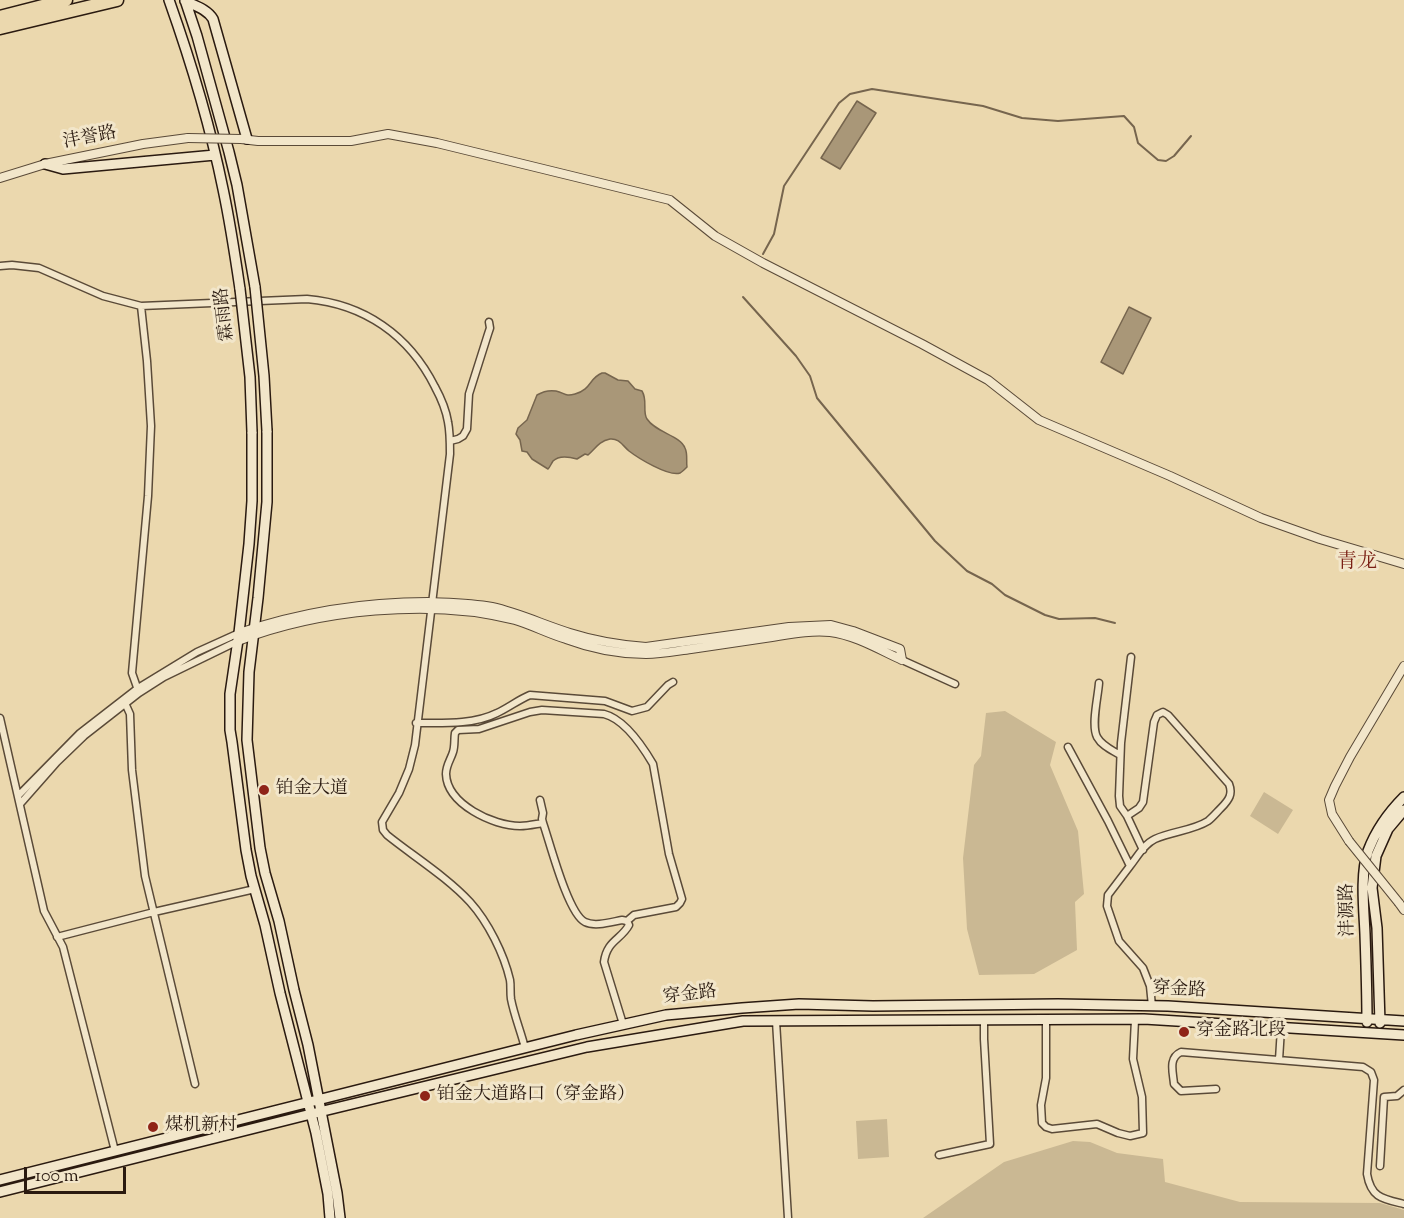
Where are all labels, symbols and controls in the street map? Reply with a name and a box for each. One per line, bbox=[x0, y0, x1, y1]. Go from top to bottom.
street label: 沣誉路 bbox=[61, 123, 119, 155]
street label: 霖雨路 bbox=[212, 286, 240, 342]
district label: 青龙 bbox=[1337, 552, 1377, 576]
place label: 铂金大道 bbox=[276, 779, 348, 801]
marker: 铂金大道 bbox=[257, 783, 271, 797]
street label: 沣源路 bbox=[1338, 883, 1360, 937]
street label: 穿金路 bbox=[1151, 979, 1207, 1003]
street label: 穿金路 bbox=[662, 982, 718, 1010]
place label: 穿金路北段 bbox=[1196, 1021, 1286, 1043]
marker: 穿金路北段 bbox=[1177, 1025, 1191, 1039]
place label: 铂金大道路口（穿金路） bbox=[437, 1085, 635, 1107]
marker: 铂金大道路口（穿金路） bbox=[418, 1089, 432, 1103]
place label: 煤机新村 bbox=[165, 1116, 237, 1138]
marker: 煤机新村 bbox=[146, 1120, 160, 1134]
scale bar bbox=[27, 1155, 129, 1193]
text: 100 m bbox=[35, 1164, 79, 1190]

